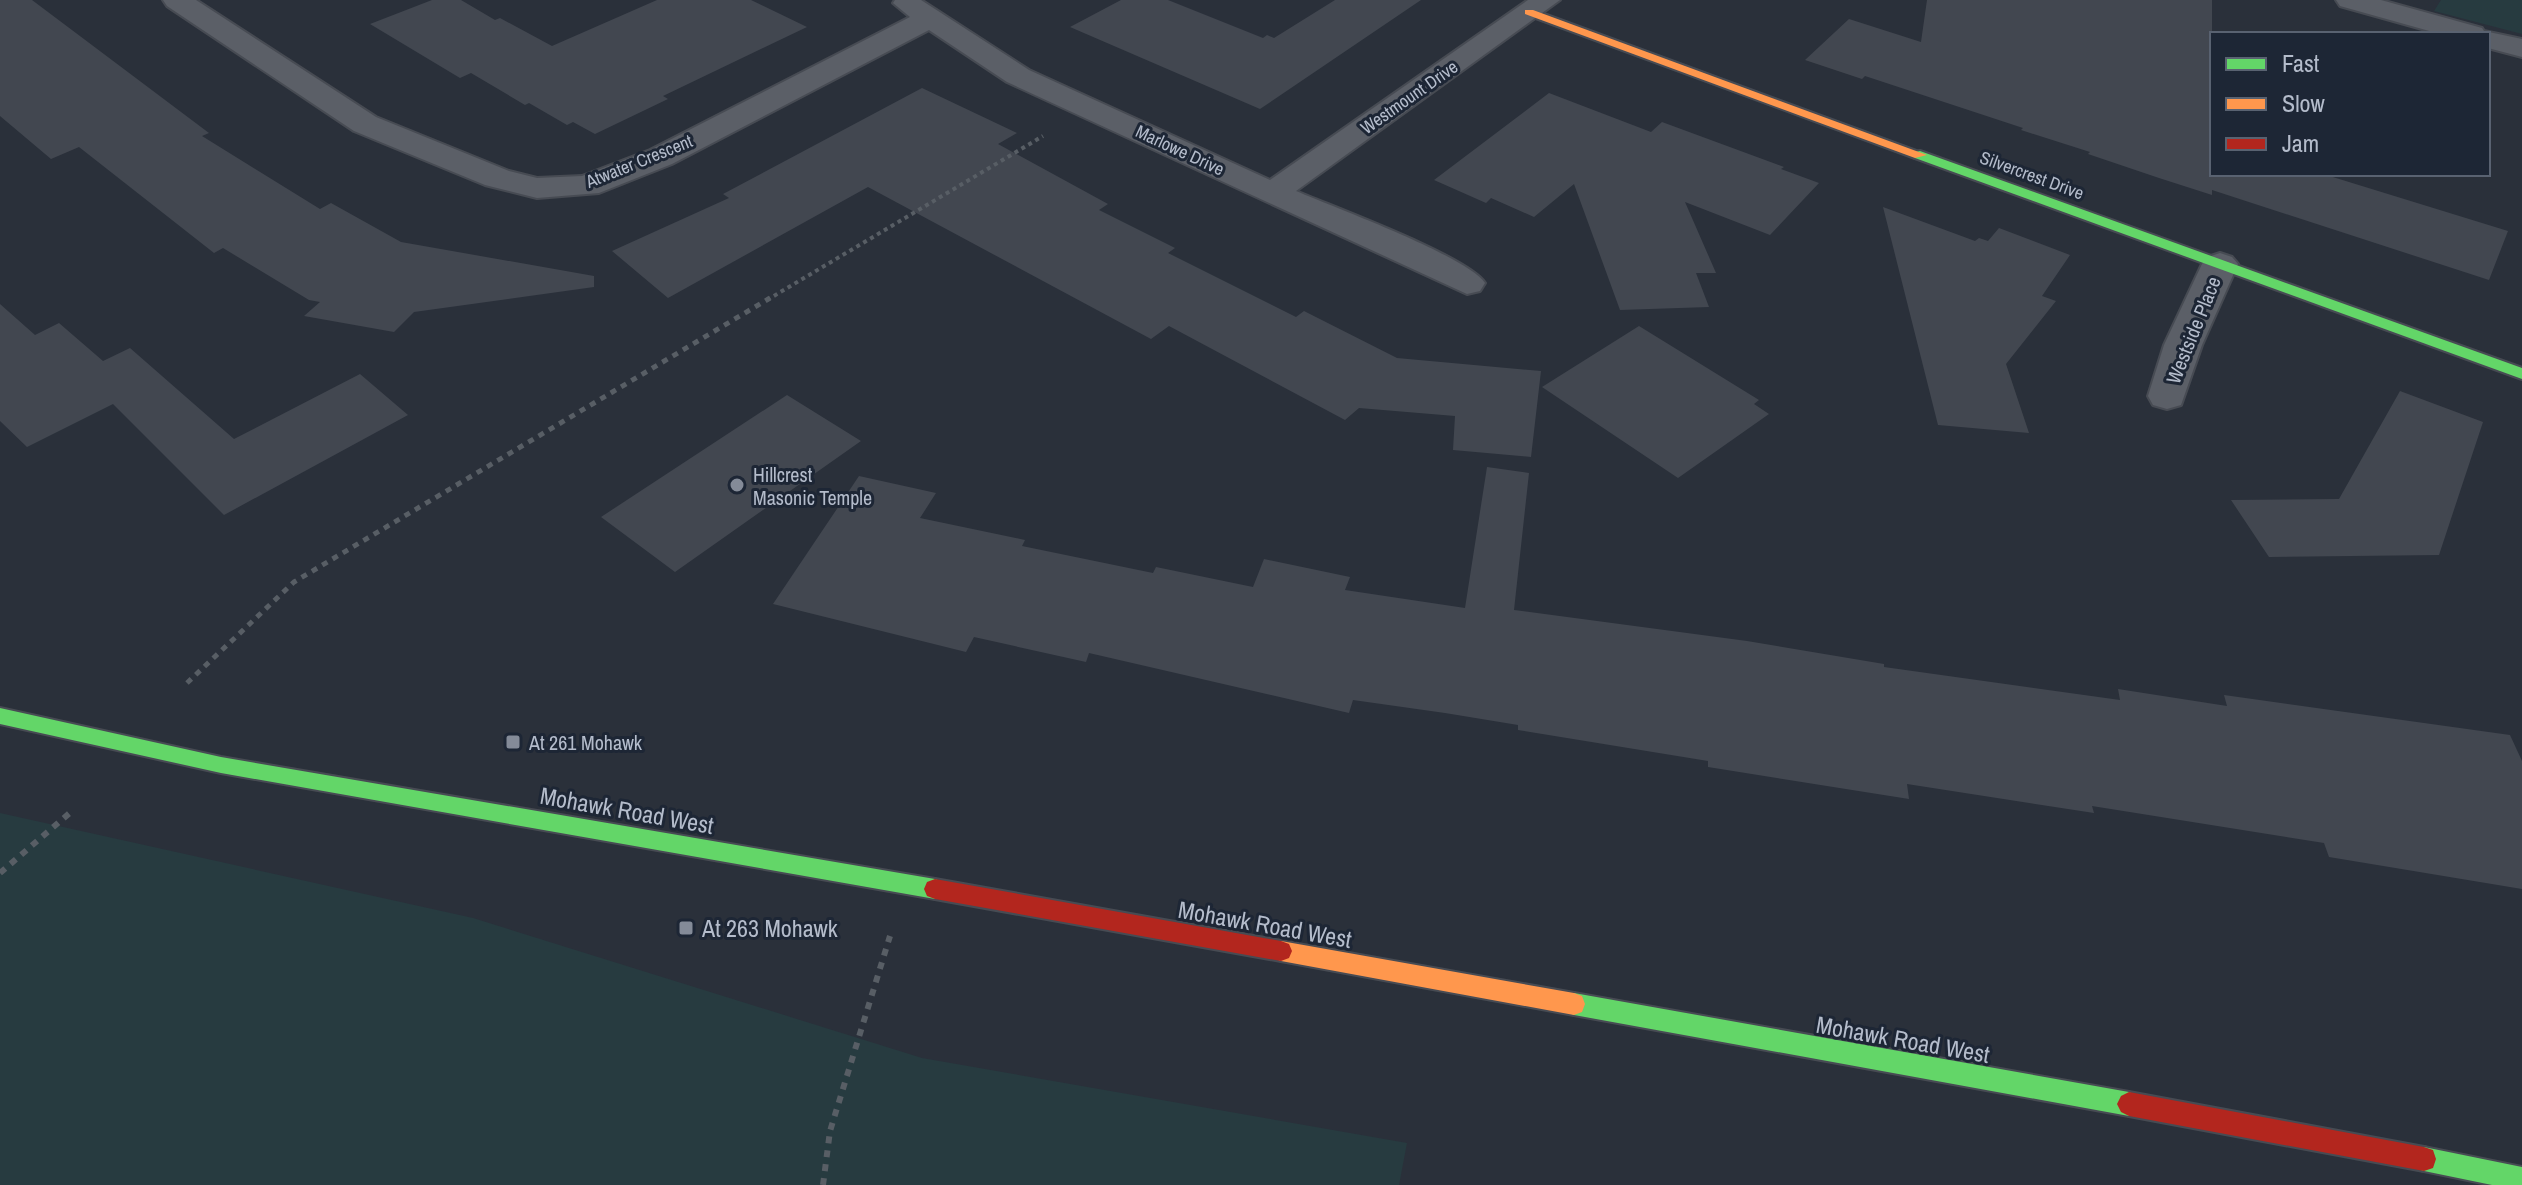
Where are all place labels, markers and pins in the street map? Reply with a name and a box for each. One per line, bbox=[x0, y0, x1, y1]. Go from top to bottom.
place label: Hillcrest Masonic Temple bbox=[753, 461, 872, 511]
marker: Hillcrest Masonic Temple bbox=[728, 476, 746, 494]
place label: At 261 Mohawk bbox=[528, 729, 643, 756]
marker: At 261 Mohawk bbox=[504, 733, 522, 751]
place label: At 263 Mohawk bbox=[701, 912, 838, 944]
marker: At 263 Mohawk bbox=[677, 919, 695, 937]

